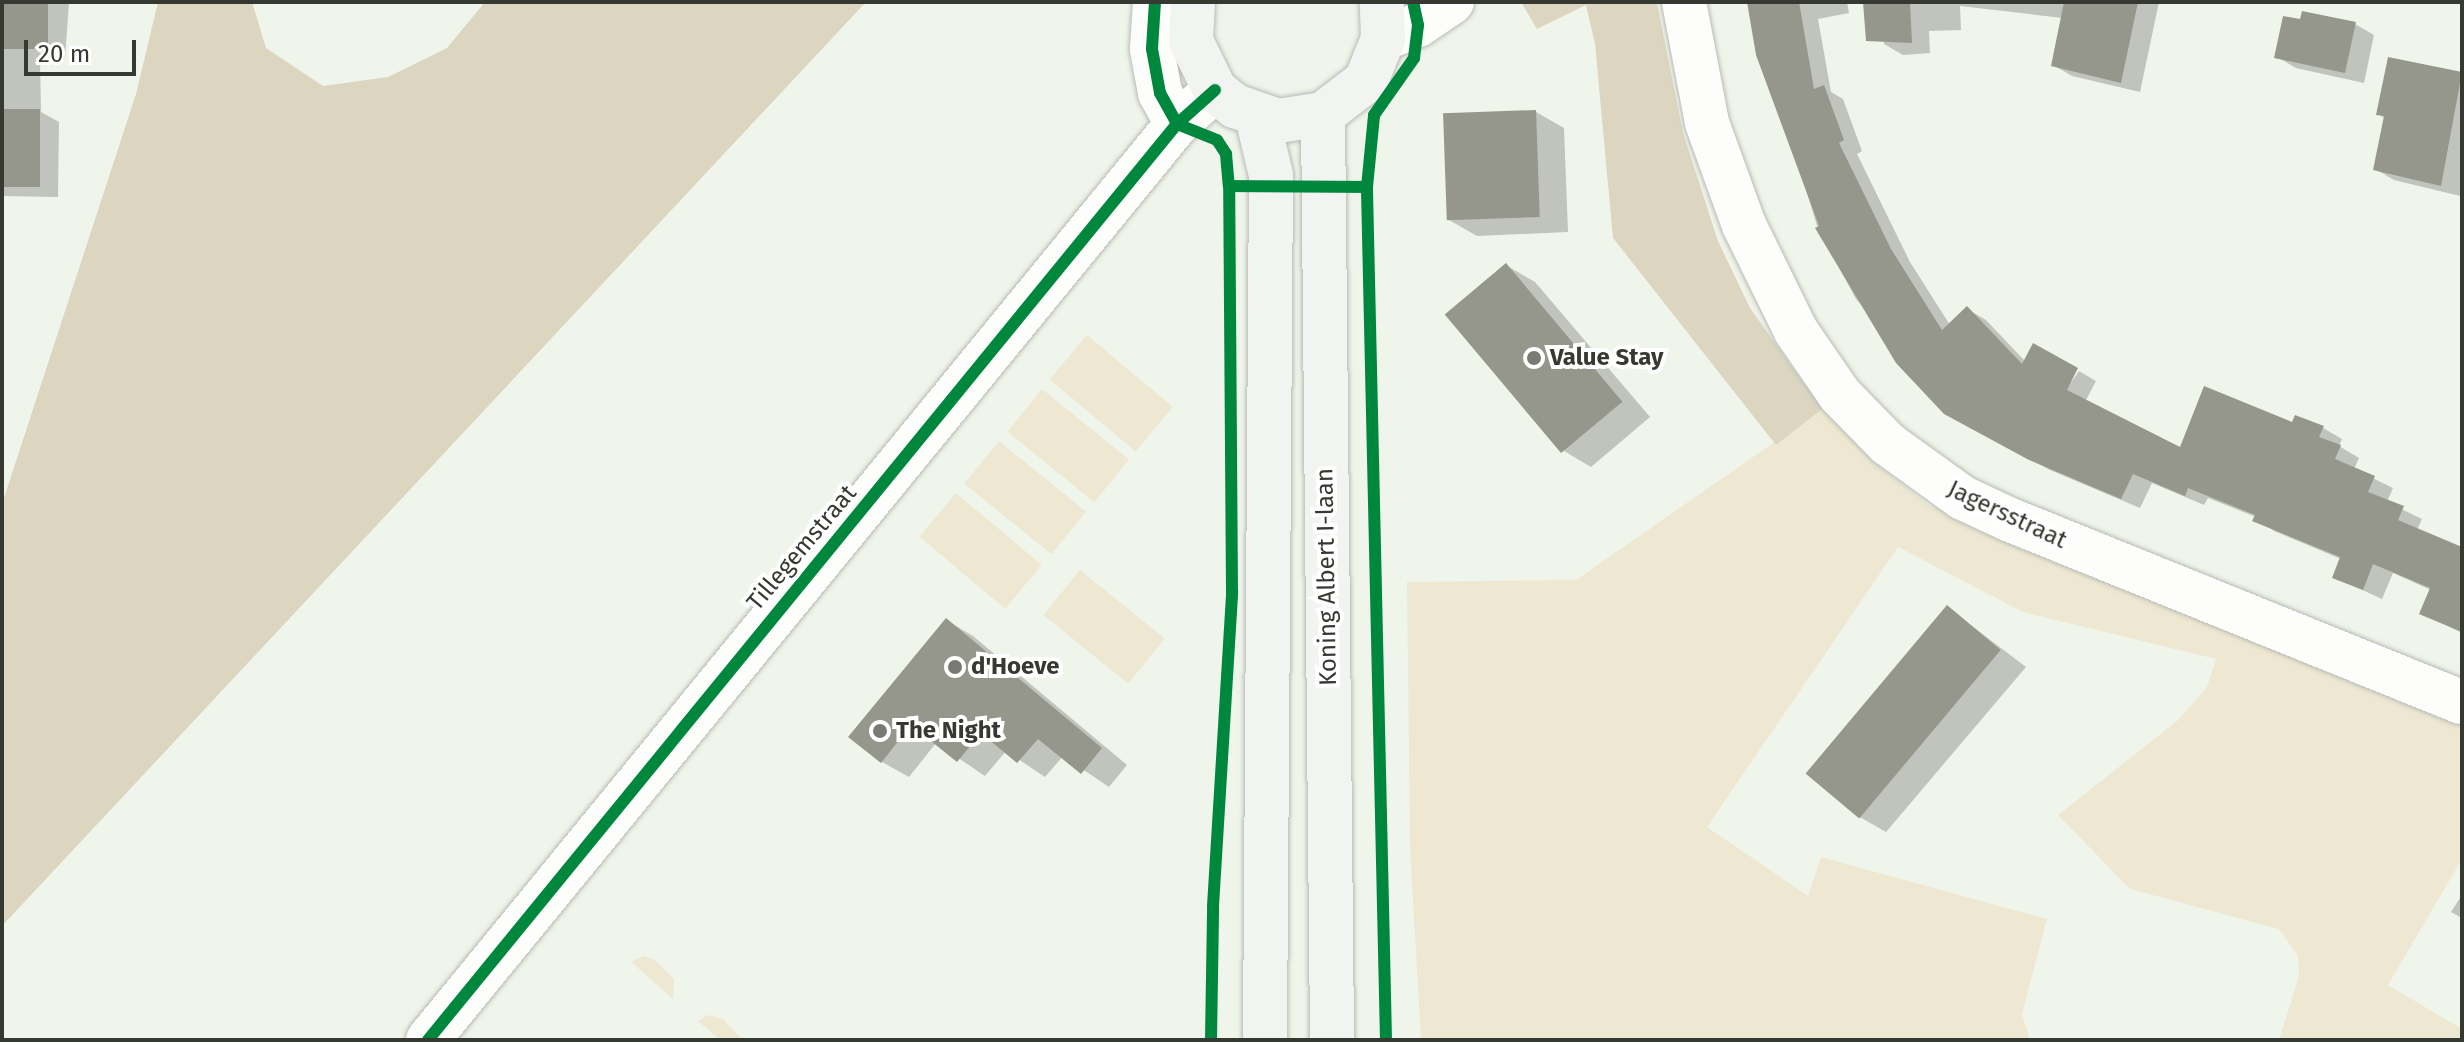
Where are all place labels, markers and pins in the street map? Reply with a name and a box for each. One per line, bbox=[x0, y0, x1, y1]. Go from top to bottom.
place label: Value Stay bbox=[1550, 344, 1663, 372]
marker: Value Stay bbox=[1525, 349, 1543, 367]
place label: d'Hoeve bbox=[971, 653, 1060, 681]
marker: d'Hoeve bbox=[946, 658, 964, 676]
place label: The Night bbox=[896, 717, 1001, 745]
marker: The Night bbox=[871, 722, 889, 740]

